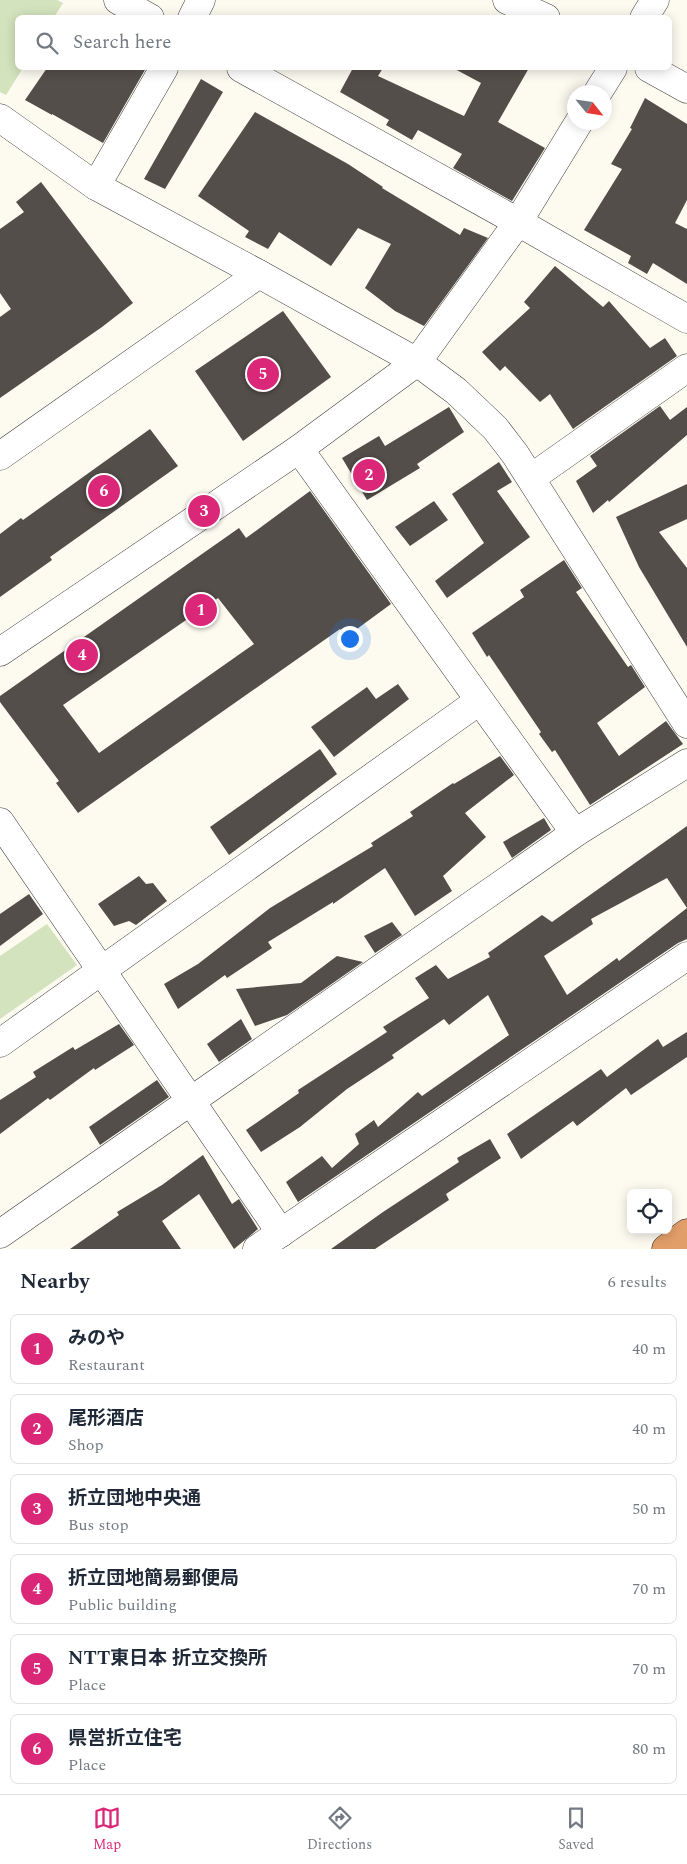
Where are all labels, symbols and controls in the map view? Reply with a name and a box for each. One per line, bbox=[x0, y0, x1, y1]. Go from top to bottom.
search box bbox=[15, 15, 672, 70]
text: Search here bbox=[73, 28, 172, 57]
icon: search bbox=[33, 29, 61, 57]
north arrow bbox=[567, 85, 612, 130]
pin: 5 bbox=[247, 355, 279, 393]
pin: 2 bbox=[353, 456, 385, 494]
pin: 6 bbox=[88, 472, 120, 510]
pin: 3 bbox=[188, 492, 220, 530]
pin: 1 bbox=[185, 591, 217, 629]
your location bbox=[337, 626, 363, 652]
pin: 4 bbox=[66, 636, 98, 674]
map controls bbox=[627, 1189, 672, 1234]
button: locate bbox=[627, 1189, 672, 1234]
text: Nearby bbox=[20, 1266, 90, 1298]
text: 6 results bbox=[608, 1270, 667, 1294]
text: みのや bbox=[68, 1324, 125, 1353]
text: 1 bbox=[33, 1337, 41, 1361]
text: 40 m bbox=[632, 1337, 666, 1361]
text: Restaurant bbox=[68, 1353, 145, 1377]
text: 尾形酒店 bbox=[68, 1404, 144, 1433]
text: 2 bbox=[33, 1417, 41, 1441]
text: 40 m bbox=[632, 1417, 666, 1441]
text: Shop bbox=[68, 1433, 104, 1457]
text: 折立団地中央通 bbox=[68, 1484, 201, 1513]
text: 3 bbox=[33, 1497, 41, 1521]
text: 50 m bbox=[632, 1497, 666, 1521]
text: Bus stop bbox=[68, 1513, 129, 1537]
text: 折立団地簡易郵便局 bbox=[68, 1564, 239, 1593]
text: 4 bbox=[33, 1577, 41, 1601]
text: 70 m bbox=[632, 1577, 666, 1601]
text: Public building bbox=[68, 1593, 177, 1617]
text: NTT東日本 折立交換所 bbox=[68, 1644, 267, 1673]
text: 5 bbox=[33, 1657, 41, 1681]
text: 70 m bbox=[632, 1657, 666, 1681]
text: Place bbox=[68, 1673, 106, 1697]
text: 県営折立住宅 bbox=[68, 1724, 182, 1753]
text: 6 bbox=[33, 1737, 41, 1761]
text: 80 m bbox=[632, 1737, 666, 1761]
text: Place bbox=[68, 1753, 106, 1777]
tab: Map bbox=[93, 1804, 121, 1855]
tab: Directions bbox=[307, 1804, 372, 1855]
tab: Saved bbox=[558, 1804, 594, 1855]

